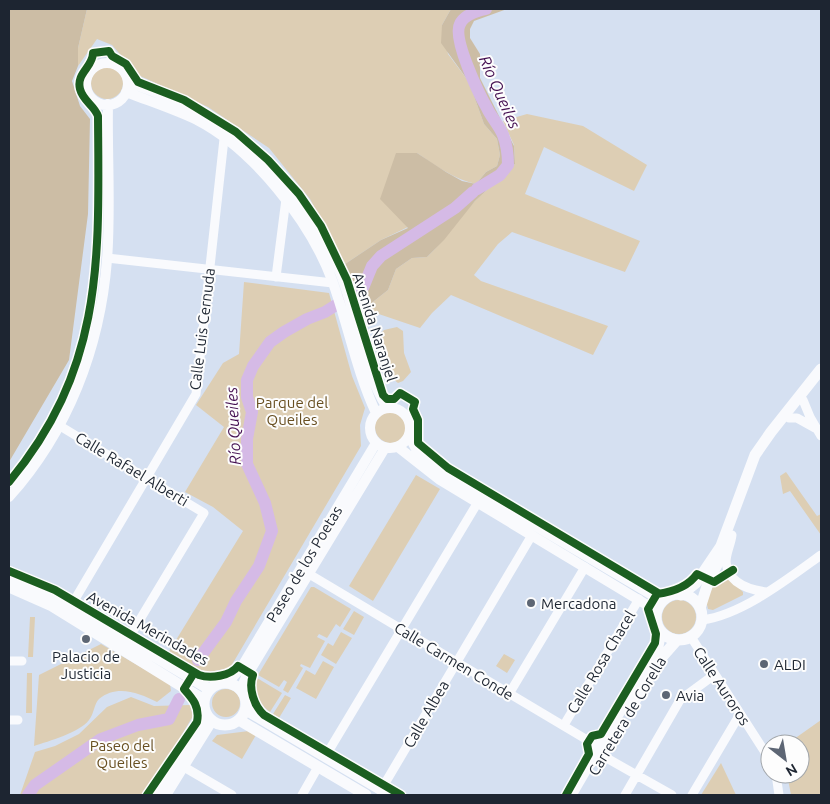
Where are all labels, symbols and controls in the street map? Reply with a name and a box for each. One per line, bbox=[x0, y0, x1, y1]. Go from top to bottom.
water label: Río Queiles bbox=[475, 53, 524, 132]
street label: Calle Luis Cernuda bbox=[186, 267, 218, 391]
street label: Avenida Naranjel bbox=[349, 270, 401, 384]
water label: Río Queiles bbox=[222, 386, 245, 465]
park label: Parque del Queiles bbox=[256, 394, 328, 428]
street label: Calle Rafael Alberti bbox=[73, 429, 191, 509]
street label: Paseo de los Poetas bbox=[263, 503, 345, 625]
street label: Avenida Merindades bbox=[84, 587, 212, 669]
place label: Mercadona bbox=[541, 595, 616, 612]
marker: Mercadona bbox=[525, 597, 537, 609]
street label: Calle Rosa Chacel bbox=[564, 607, 638, 716]
street label: Calle Carmen Conde bbox=[391, 619, 517, 703]
marker: Palacio de Justicia bbox=[80, 633, 92, 645]
street label: Calle Auroros bbox=[690, 644, 754, 728]
place label: Palacio de Justicia bbox=[52, 648, 120, 682]
street label: Carretera de Corella bbox=[585, 654, 669, 778]
place label: ALDI bbox=[774, 656, 806, 673]
marker: ALDI bbox=[758, 658, 770, 670]
street label: Calle Albea bbox=[400, 677, 452, 751]
place label: Avia bbox=[676, 687, 704, 704]
marker: Avia bbox=[660, 689, 672, 701]
north arrow bbox=[760, 734, 810, 784]
park label: Paseo del Queiles bbox=[90, 737, 154, 771]
text: N bbox=[783, 761, 800, 780]

